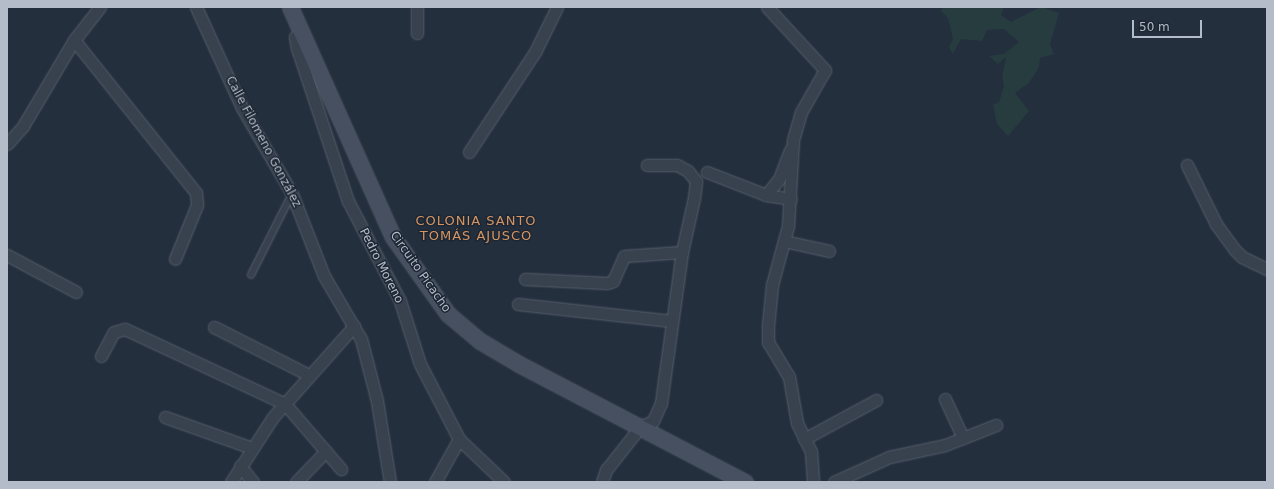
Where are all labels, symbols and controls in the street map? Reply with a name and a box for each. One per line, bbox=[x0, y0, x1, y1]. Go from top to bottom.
scale bar bbox=[1134, 12, 1204, 38]
text: 50 m bbox=[1139, 20, 1170, 34]
street label: Calle Filomeno González bbox=[222, 74, 304, 210]
district label: COLONIA SANTO TOMÁS AJUSCO bbox=[415, 214, 537, 245]
street label: Pedro Moreno bbox=[356, 226, 406, 306]
street label: Circuito Picacho bbox=[387, 229, 453, 315]

